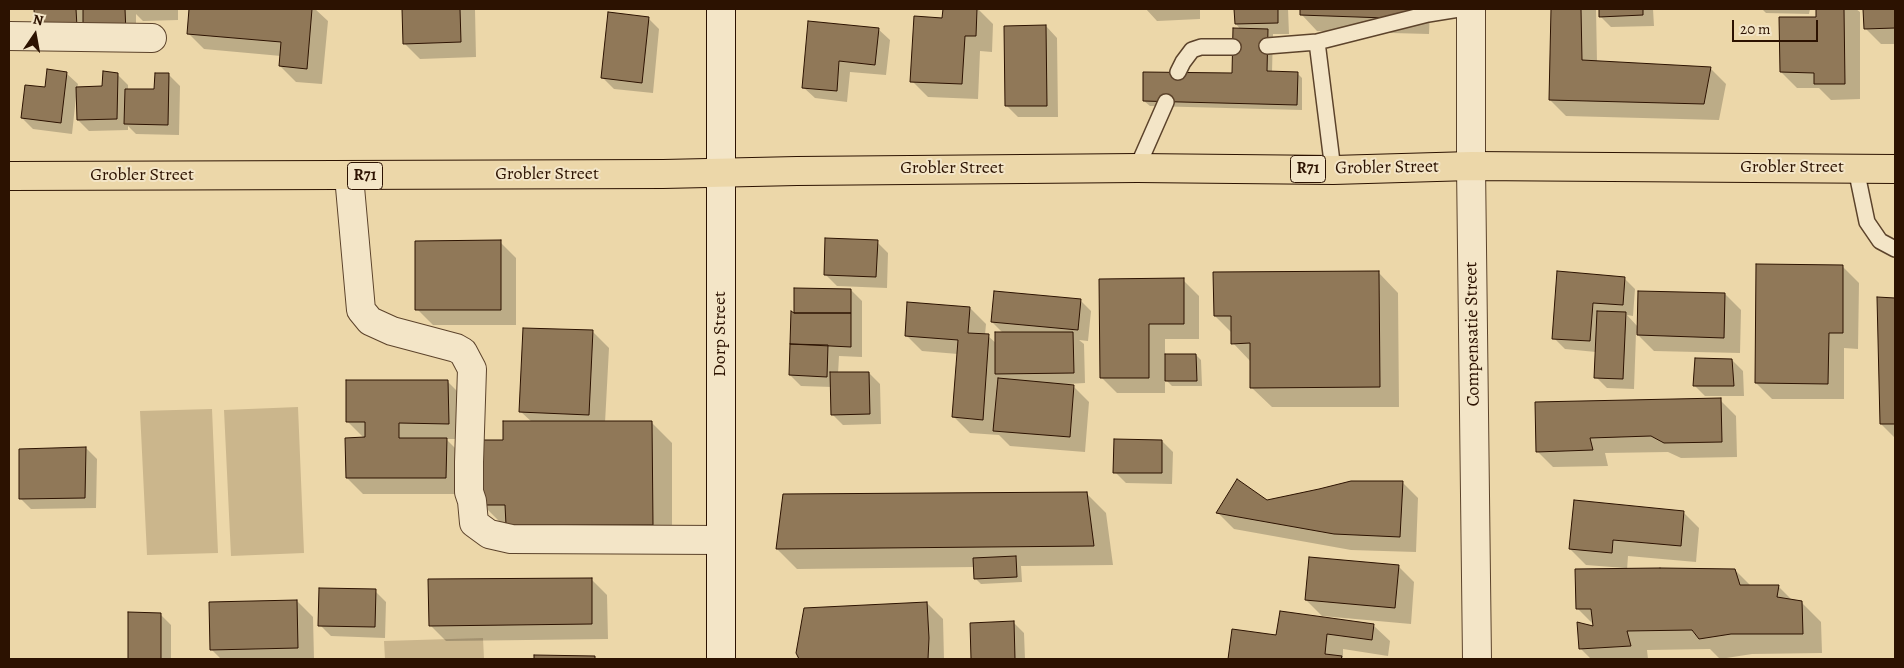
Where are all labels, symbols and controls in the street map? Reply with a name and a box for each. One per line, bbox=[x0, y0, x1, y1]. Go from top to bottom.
text: N bbox=[31, 9, 45, 30]
north arrow bbox=[10, 10, 60, 60]
scale bar bbox=[1734, 10, 1820, 42]
text: 20 m bbox=[1740, 19, 1771, 39]
road number: R71 bbox=[1290, 156, 1326, 182]
street label: Grobler Street bbox=[1335, 156, 1439, 180]
street label: Grobler Street bbox=[1740, 157, 1844, 179]
street label: Grobler Street bbox=[900, 158, 1004, 180]
road number: R71 bbox=[348, 162, 382, 190]
street label: Grobler Street bbox=[495, 164, 599, 186]
street label: Grobler Street bbox=[90, 165, 194, 187]
street label: Compensatie Street bbox=[1461, 261, 1485, 407]
street label: Dorp Street bbox=[710, 291, 732, 377]

